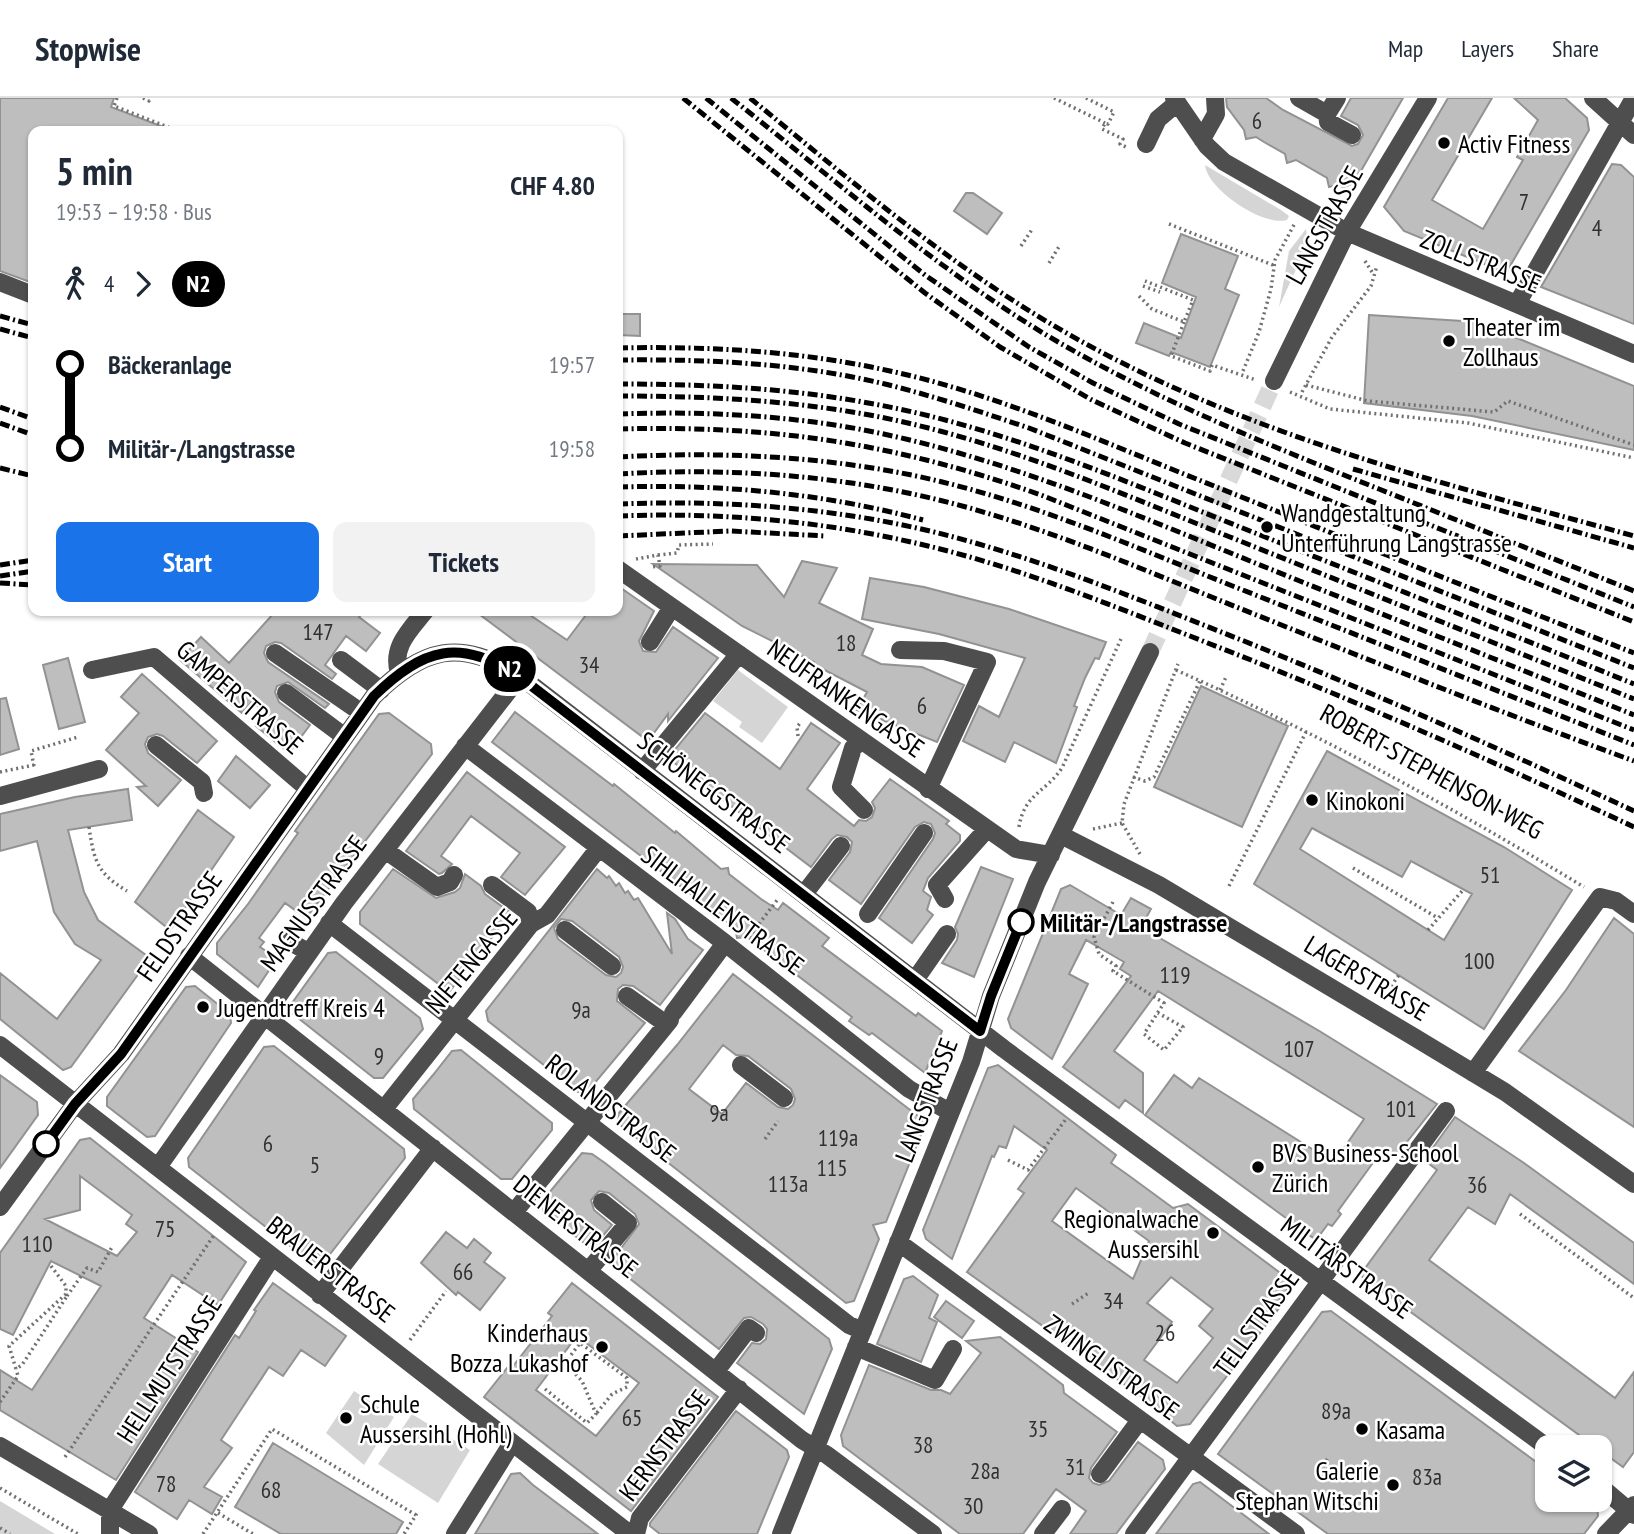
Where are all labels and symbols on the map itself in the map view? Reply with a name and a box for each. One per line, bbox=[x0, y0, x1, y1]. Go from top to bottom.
house number: 6 bbox=[1252, 106, 1262, 135]
place label: Activ Fitness bbox=[1458, 127, 1570, 160]
marker: Activ Fitness bbox=[1436, 135, 1452, 151]
street label: LANGSTRASSE bbox=[1278, 160, 1370, 290]
house number: 7 bbox=[1519, 187, 1529, 216]
house number: 4 bbox=[1592, 213, 1602, 242]
street label: ZOLLSTRASSE bbox=[1416, 222, 1546, 300]
place label: Theater im Zollhaus bbox=[1463, 310, 1560, 373]
marker: Theater im Zollhaus bbox=[1441, 333, 1457, 349]
place label: Wandgestaltung Unterführung Langstrasse bbox=[1281, 496, 1512, 559]
marker: Wandgestaltung Unterführung Langstrasse bbox=[1259, 519, 1275, 535]
house number: 147 bbox=[302, 617, 334, 646]
house number: 18 bbox=[836, 628, 856, 657]
street label: NEUFRANKENGASSE bbox=[761, 632, 931, 764]
street label: GAMPERSTRASSE bbox=[170, 633, 310, 761]
line badge: N2 bbox=[478, 646, 542, 692]
house number: 34 bbox=[579, 650, 599, 679]
house number: 6 bbox=[917, 691, 927, 720]
street label: ROBERT-STEPHENSON-WEG bbox=[1315, 696, 1549, 846]
street label: SCHÖNEGGSTRASSE bbox=[631, 724, 797, 860]
place label: Kinokoni bbox=[1326, 784, 1405, 817]
marker: Kinokoni bbox=[1304, 792, 1320, 808]
street label: MAGNUSSTRASSE bbox=[253, 829, 373, 977]
street label: SIHLHALLENSTRASSE bbox=[635, 838, 811, 982]
house number: 51 bbox=[1480, 860, 1500, 889]
street label: FELDSTRASSE bbox=[129, 865, 229, 987]
street label: NIETENGASSE bbox=[418, 902, 524, 1020]
place label: Militär-/Langstrasse bbox=[1040, 906, 1227, 939]
marker: Militär-/Langstrasse bbox=[1008, 909, 1034, 935]
street label: LAGERSTRASSE bbox=[1299, 928, 1435, 1028]
house number: 100 bbox=[1463, 946, 1495, 975]
house number: 119 bbox=[1159, 960, 1191, 989]
place label: Jugendtreff Kreis 4 bbox=[216, 991, 385, 1024]
house number: 9a bbox=[571, 995, 591, 1024]
marker: Jugendtreff Kreis 4 bbox=[195, 999, 211, 1015]
street label: LANGSTRASSE bbox=[887, 1033, 965, 1167]
house number: 107 bbox=[1283, 1034, 1315, 1063]
house number: 9 bbox=[374, 1041, 384, 1070]
street label: ROLANDSTRASSE bbox=[539, 1047, 683, 1169]
house number: 101 bbox=[1385, 1094, 1417, 1123]
house number: 9a bbox=[709, 1098, 729, 1127]
house number: 119a bbox=[818, 1123, 858, 1152]
house number: 6 bbox=[263, 1129, 273, 1158]
unlabelled marker bbox=[33, 1131, 59, 1157]
place label: BVS Business-School Zürich bbox=[1272, 1136, 1459, 1199]
house number: 5 bbox=[310, 1150, 320, 1179]
house number: 115 bbox=[816, 1153, 848, 1182]
marker: BVS Business-School Zürich bbox=[1250, 1159, 1266, 1175]
street label: DIENERSTRASSE bbox=[507, 1167, 645, 1285]
house number: 113a bbox=[768, 1169, 808, 1198]
house number: 36 bbox=[1467, 1170, 1487, 1199]
place label: Regionalwache Aussersihl bbox=[1064, 1202, 1199, 1265]
street label: MILITÄRSTRASSE bbox=[1275, 1208, 1419, 1326]
street label: BRAUERSTRASSE bbox=[260, 1209, 402, 1329]
house number: 75 bbox=[155, 1214, 175, 1243]
marker: Regionalwache Aussersihl bbox=[1205, 1225, 1221, 1241]
house number: 110 bbox=[21, 1229, 53, 1258]
house number: 66 bbox=[453, 1257, 473, 1286]
street label: TELLSTRASSE bbox=[1206, 1263, 1306, 1383]
house number: 34 bbox=[1103, 1286, 1123, 1315]
street label: HELLMUTSTRASSE bbox=[109, 1289, 229, 1449]
street label: ZWINGLISTRASSE bbox=[1038, 1307, 1186, 1427]
place label: Kinderhaus Bozza Lukashof bbox=[450, 1316, 589, 1379]
house number: 26 bbox=[1155, 1318, 1175, 1347]
marker: Kinderhaus Bozza Lukashof bbox=[594, 1339, 610, 1355]
street label: KERNSTRASSE bbox=[611, 1383, 717, 1507]
place label: Schule Aussersihl (Hohl) bbox=[360, 1387, 511, 1450]
house number: 89a bbox=[1321, 1396, 1351, 1425]
house number: 65 bbox=[622, 1403, 642, 1432]
marker: Schule Aussersihl (Hohl) bbox=[338, 1410, 354, 1426]
place label: Kasama bbox=[1376, 1413, 1445, 1446]
house number: 35 bbox=[1028, 1414, 1048, 1443]
marker: Kasama bbox=[1354, 1421, 1370, 1437]
house number: 38 bbox=[913, 1430, 933, 1459]
house number: 31 bbox=[1065, 1452, 1085, 1481]
place label: Galerie Stephan Witschi bbox=[1235, 1454, 1379, 1517]
house number: 28a bbox=[970, 1456, 1000, 1485]
house number: 83a bbox=[1412, 1462, 1442, 1491]
house number: 78 bbox=[156, 1469, 176, 1498]
house number: 68 bbox=[261, 1475, 281, 1504]
marker: Galerie Stephan Witschi bbox=[1385, 1477, 1401, 1493]
house number: 30 bbox=[963, 1491, 983, 1520]

